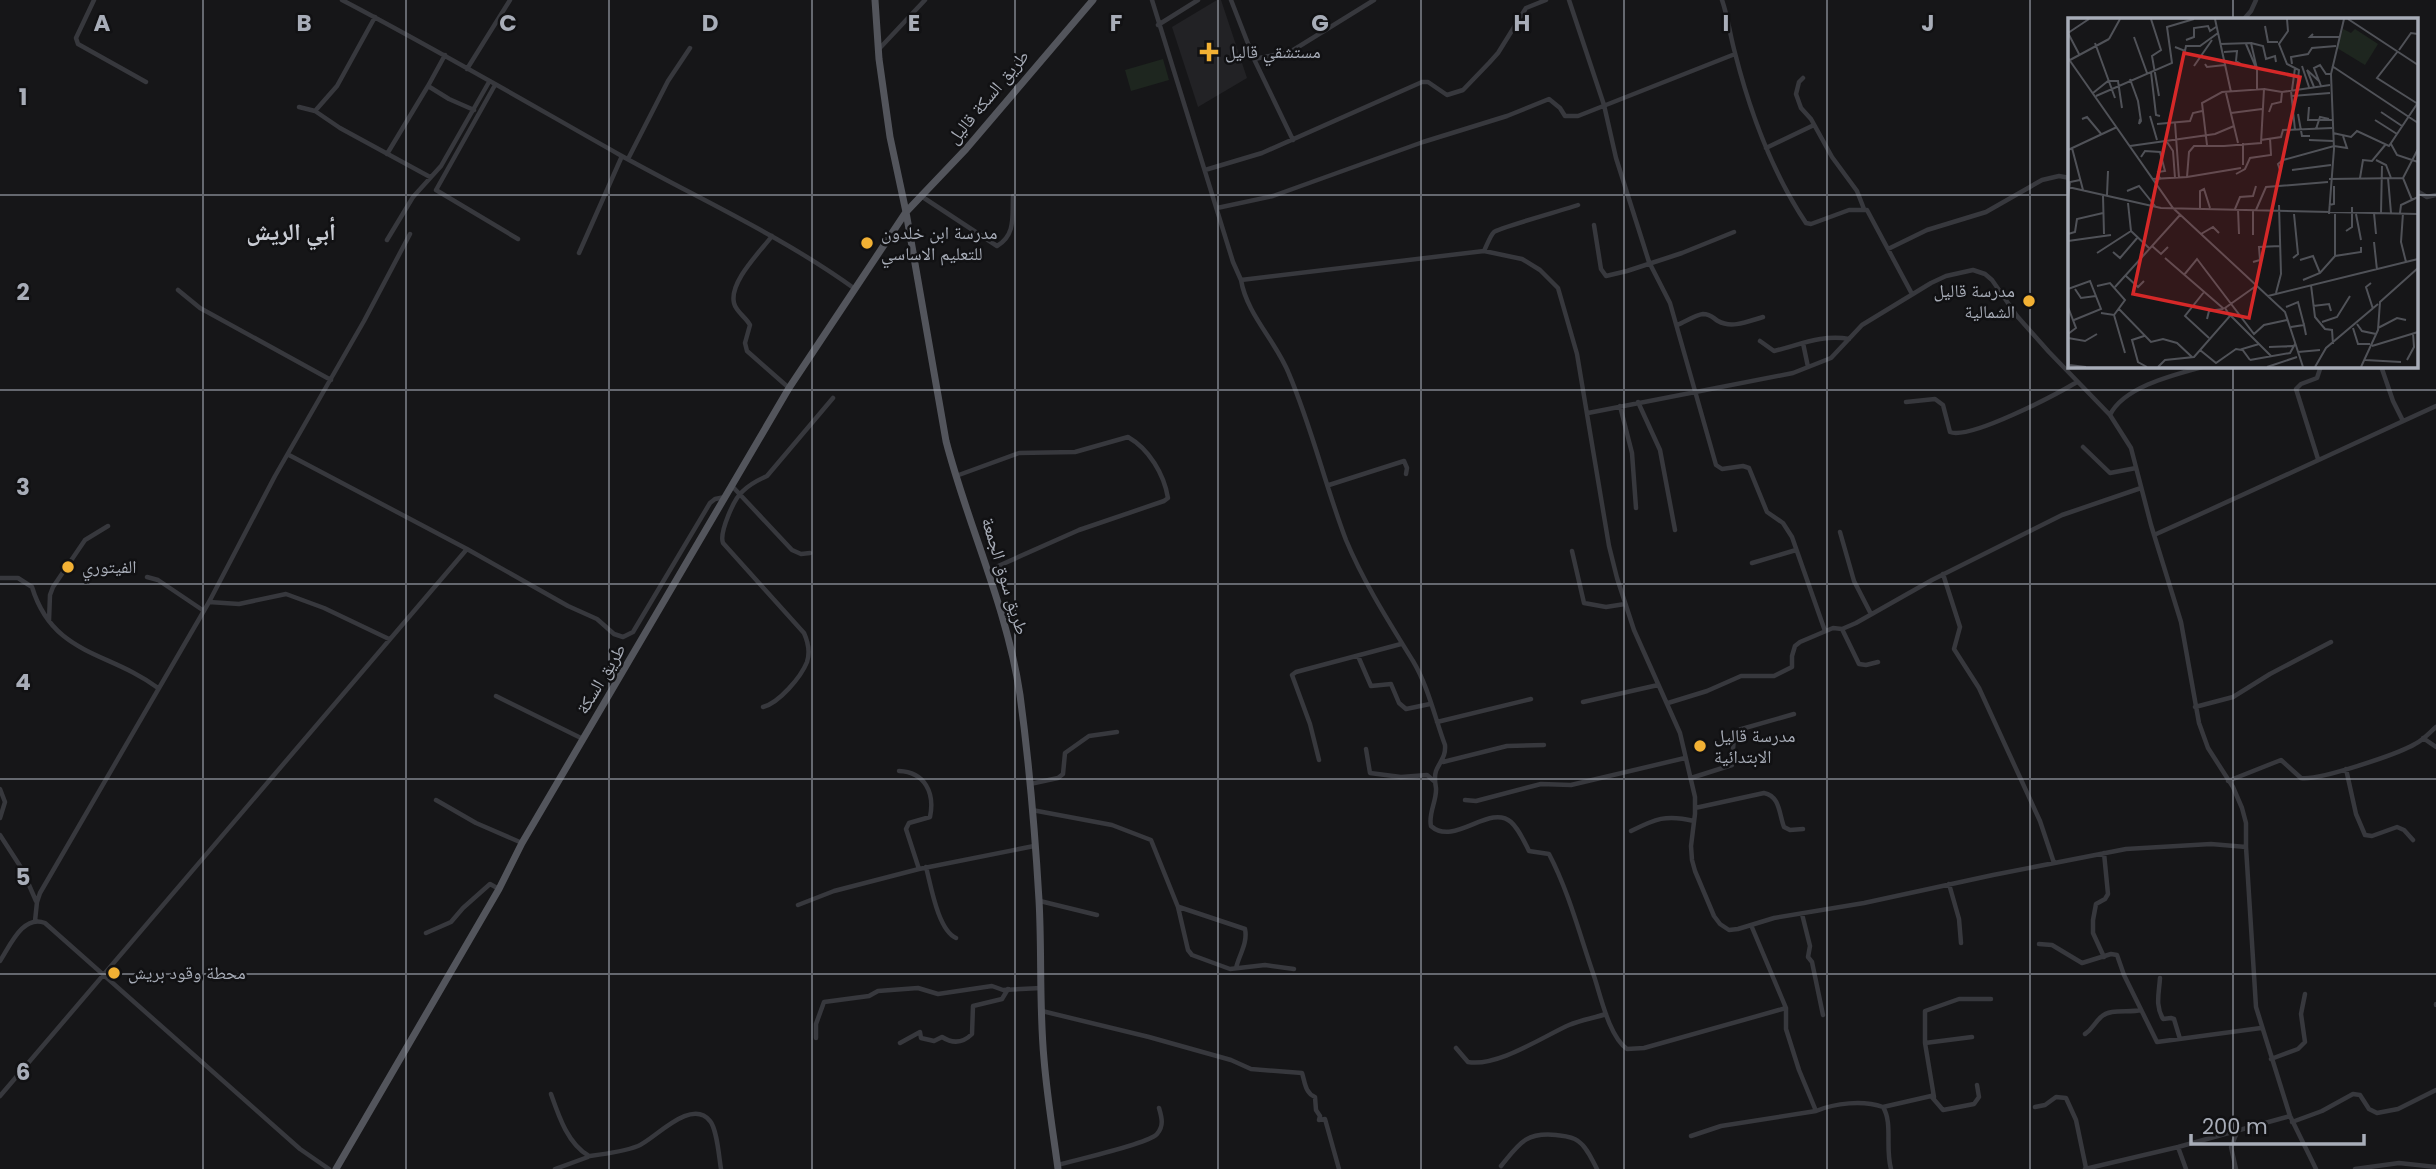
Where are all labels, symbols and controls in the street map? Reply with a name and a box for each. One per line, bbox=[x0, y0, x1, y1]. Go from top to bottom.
text: A bbox=[94, 7, 111, 39]
text: B bbox=[296, 7, 312, 39]
text: C bbox=[499, 7, 517, 39]
text: D bbox=[702, 7, 718, 39]
text: E bbox=[908, 7, 920, 39]
text: F bbox=[1110, 7, 1122, 39]
text: G bbox=[1311, 7, 1329, 39]
text: H bbox=[1514, 7, 1530, 39]
text: I bbox=[1723, 7, 1729, 39]
text: J bbox=[1921, 7, 1935, 39]
inset map bbox=[2068, 18, 2418, 368]
place label: مستشقي قاليل bbox=[1225, 39, 1321, 67]
marker: مستشقي قاليل bbox=[1199, 42, 1219, 62]
street label: طريق السكة قاليل bbox=[941, 44, 1034, 149]
text: 1 bbox=[19, 81, 27, 113]
district label: أبي الريش bbox=[246, 215, 336, 251]
place label: مدرسة ابن خلدون للتعليم الاساسي bbox=[881, 220, 997, 269]
marker: مدرسة ابن خلدون للتعليم الاساسي bbox=[859, 235, 875, 251]
text: 2 bbox=[16, 276, 30, 308]
place label: مدرسة قاليل الشمالية bbox=[1933, 278, 2015, 324]
marker: مدرسة قاليل الشمالية bbox=[2021, 293, 2037, 309]
text: 3 bbox=[16, 471, 30, 503]
street label: طريق سوق الجمعة bbox=[976, 514, 1035, 638]
place label: الفيتوري bbox=[82, 554, 137, 582]
marker: الفيتوري bbox=[60, 559, 76, 575]
street label: طريق السكة bbox=[570, 639, 631, 719]
text: 4 bbox=[15, 666, 31, 698]
place label: مدرسة قاليل الابتدائية bbox=[1714, 723, 1796, 769]
marker: مدرسة قاليل الابتدائية bbox=[1692, 738, 1708, 754]
text: 5 bbox=[16, 861, 30, 893]
place label: محطة وقود بريش bbox=[128, 960, 246, 985]
marker: محطة وقود بريش bbox=[106, 965, 122, 981]
text: 6 bbox=[16, 1056, 30, 1088]
scale bar bbox=[2191, 1102, 2364, 1146]
text: 200 m bbox=[2202, 1112, 2268, 1141]

